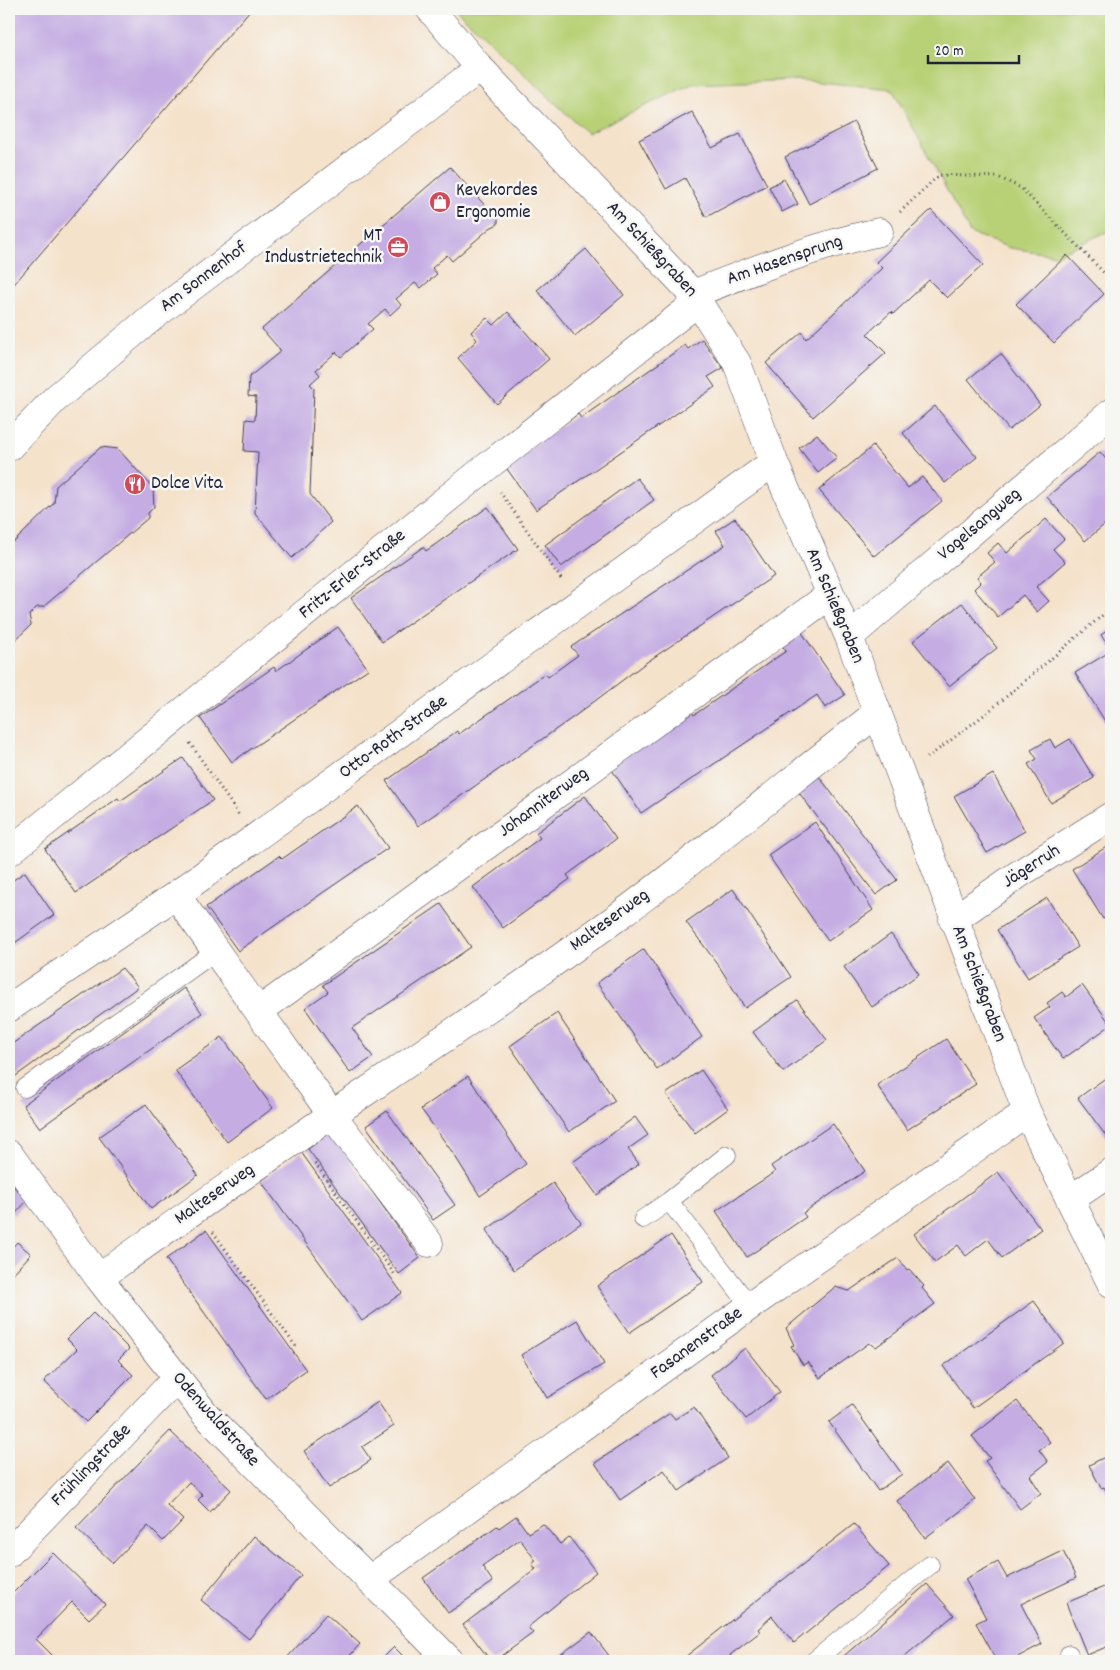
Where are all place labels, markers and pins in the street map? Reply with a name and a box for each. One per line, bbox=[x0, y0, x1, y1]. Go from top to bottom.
place label: Kevekordes Ergonomie bbox=[456, 178, 538, 227]
shop icon: Kevekordes Ergonomie bbox=[428, 190, 452, 214]
place label: MT Industrietechnik bbox=[265, 223, 382, 272]
office icon: MT Industrietechnik bbox=[386, 235, 410, 259]
place label: Dolce Vita bbox=[151, 471, 224, 498]
restaurant icon: Dolce Vita bbox=[123, 472, 147, 496]

